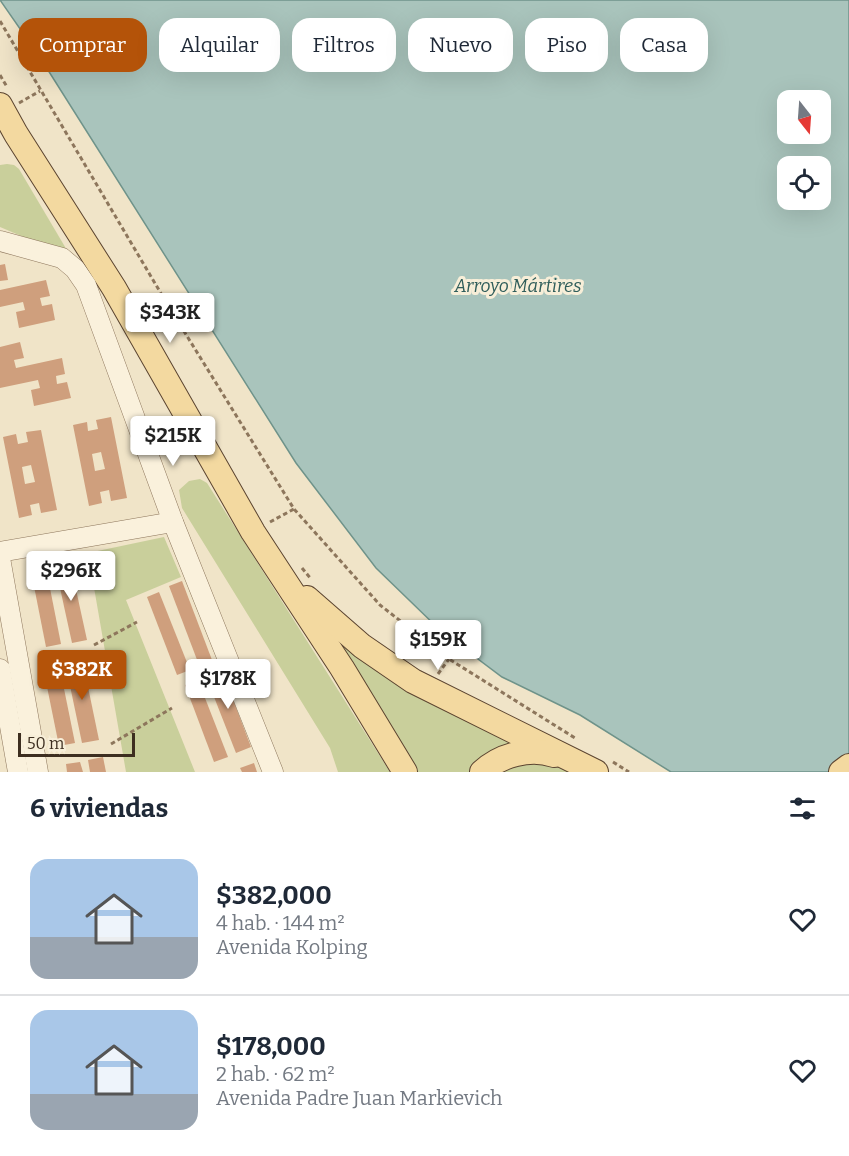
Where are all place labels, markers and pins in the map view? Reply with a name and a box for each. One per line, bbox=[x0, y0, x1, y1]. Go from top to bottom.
pin: $343K bbox=[128, 293, 212, 344]
pin: $215K bbox=[131, 416, 215, 467]
pin: $296K bbox=[29, 551, 113, 602]
pin: $159K bbox=[396, 620, 480, 671]
pin: $382K bbox=[40, 650, 124, 701]
pin: $178K bbox=[186, 659, 270, 710]

